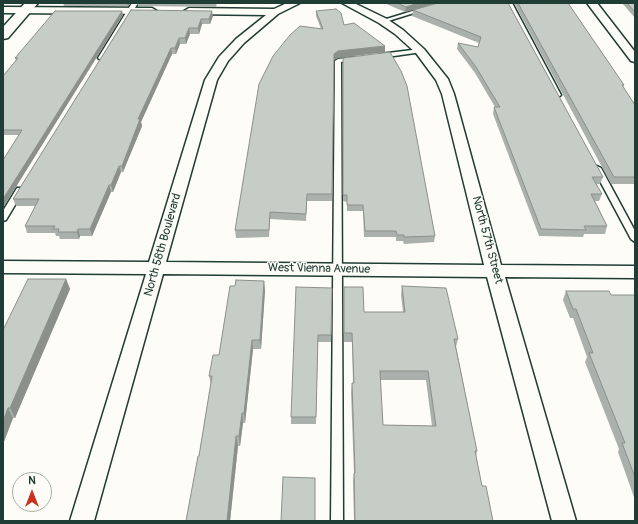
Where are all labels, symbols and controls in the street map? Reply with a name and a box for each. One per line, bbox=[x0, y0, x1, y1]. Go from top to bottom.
street label: North 58th Boulevard bbox=[141, 192, 185, 298]
street label: North 57th Street bbox=[468, 194, 506, 286]
street label: West Vienna Avenue bbox=[268, 261, 370, 277]
north arrow bbox=[12, 472, 52, 512]
text: N bbox=[28, 474, 36, 487]

